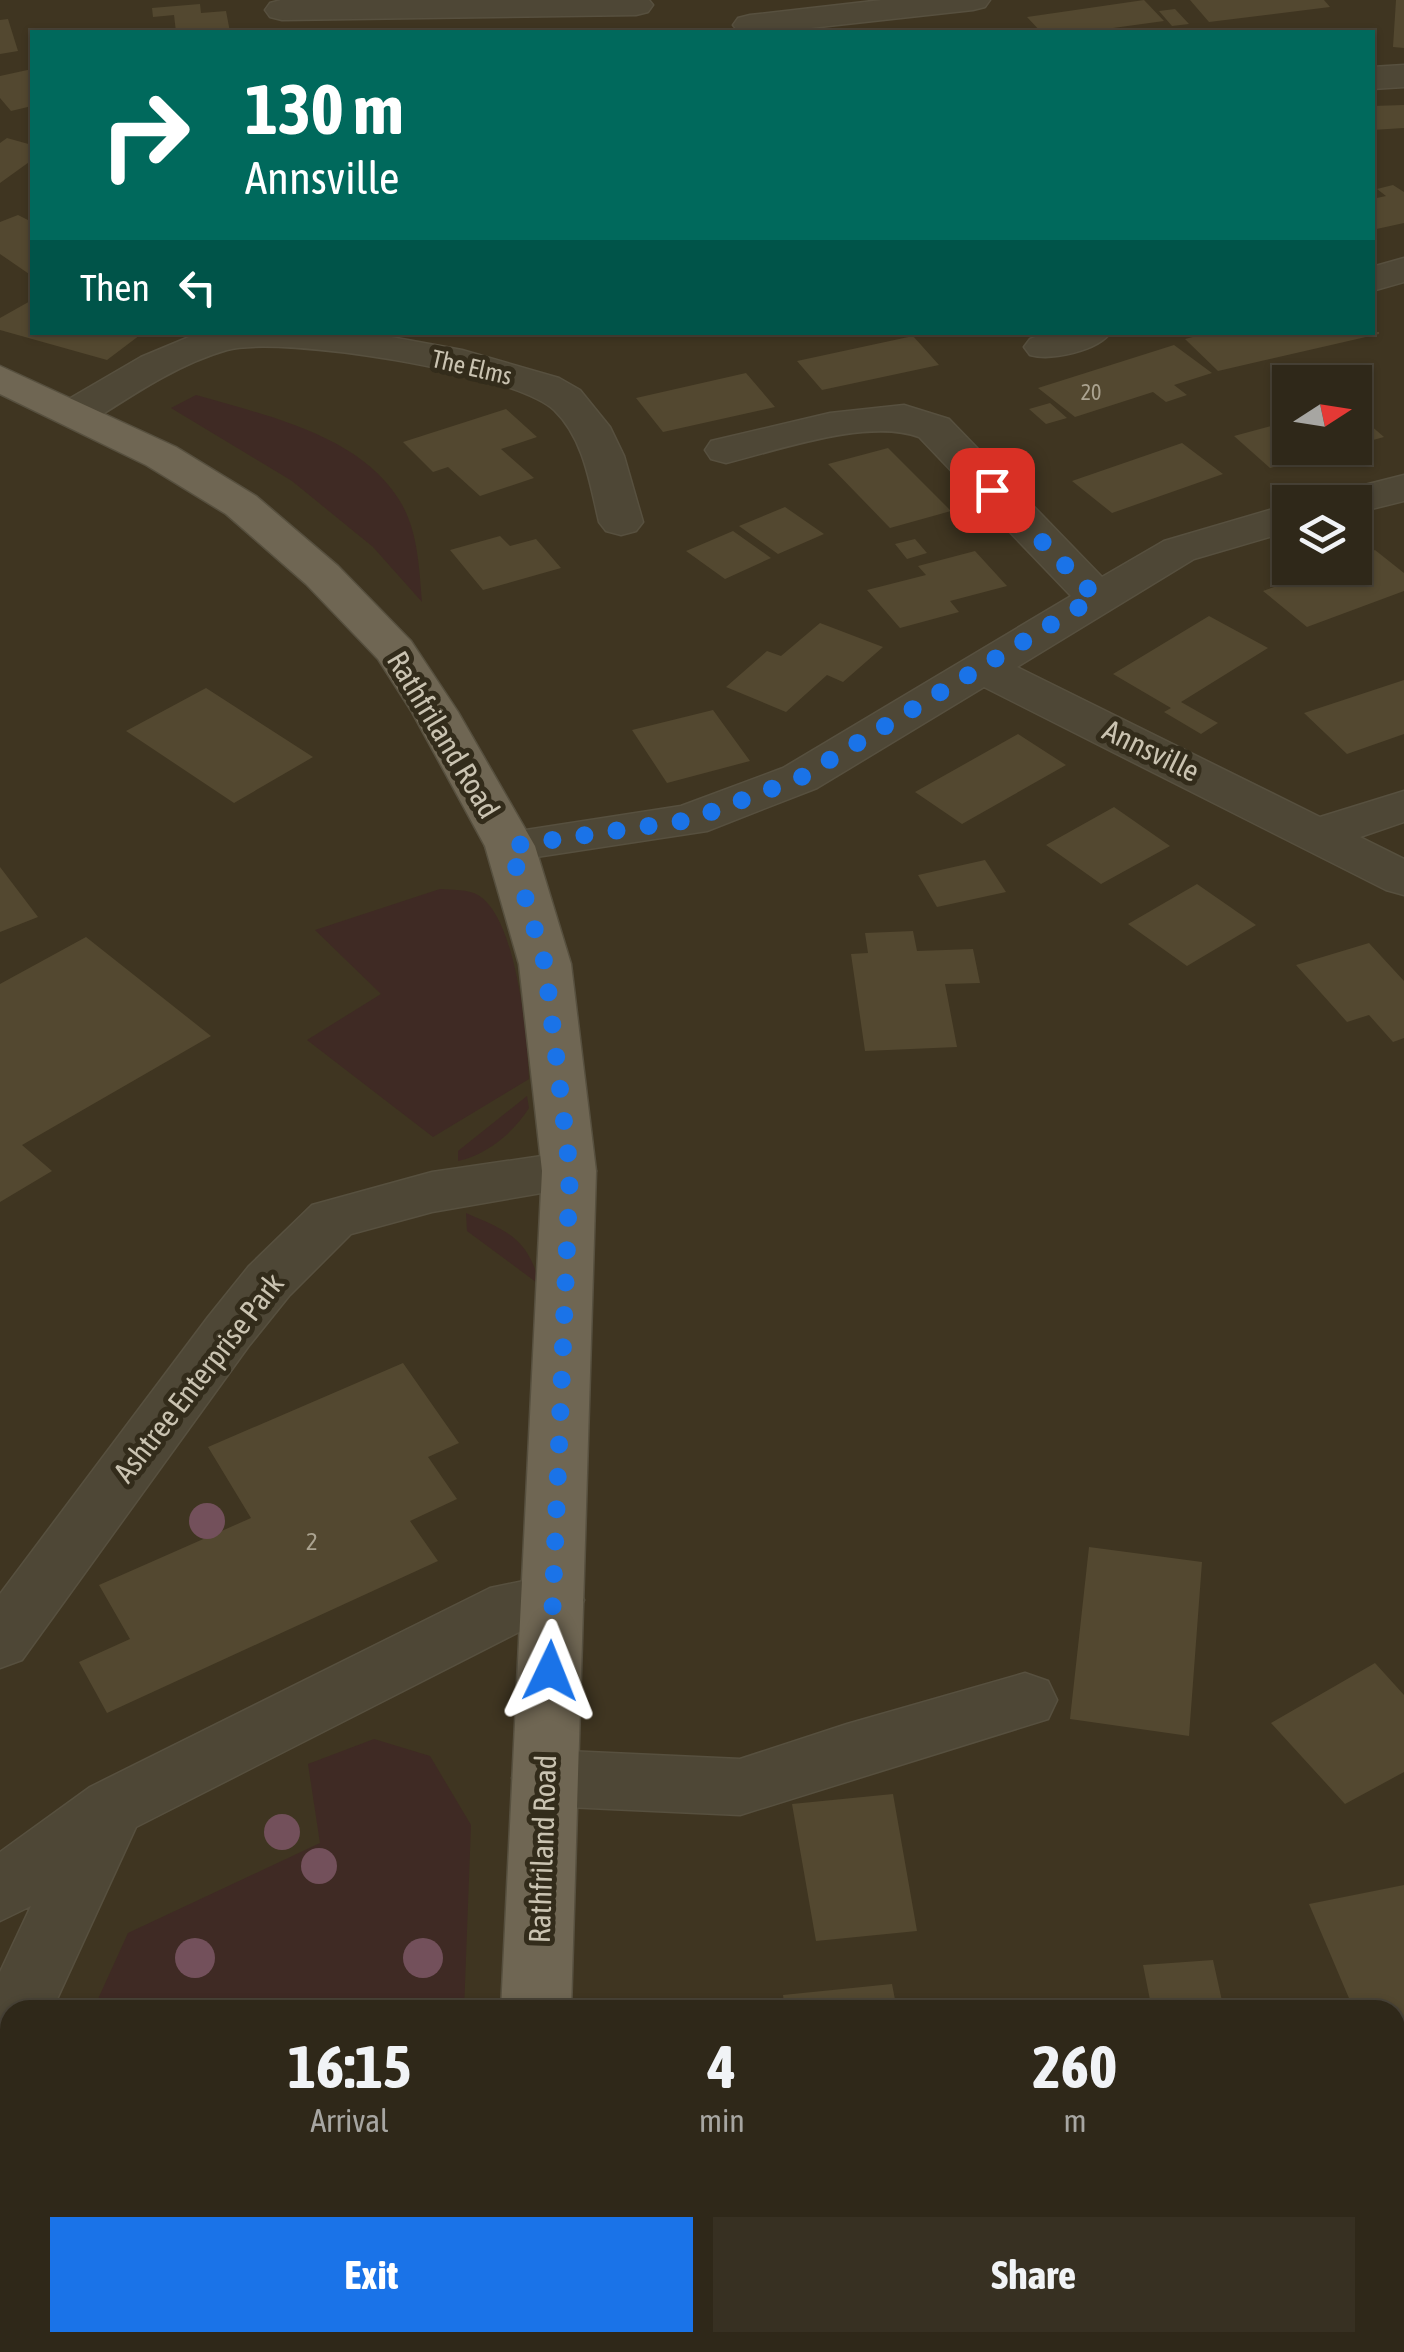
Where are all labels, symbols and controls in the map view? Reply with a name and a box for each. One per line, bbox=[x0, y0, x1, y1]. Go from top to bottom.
text: 130 m bbox=[245, 69, 404, 149]
icon: right bbox=[80, 70, 210, 200]
text: Annsville bbox=[245, 152, 399, 204]
icon: left bbox=[170, 260, 225, 315]
text: Then bbox=[80, 266, 150, 309]
street label: The Elms bbox=[429, 344, 515, 390]
north arrow bbox=[1272, 365, 1372, 465]
map controls bbox=[1272, 365, 1372, 585]
house number: 20 bbox=[1081, 379, 1101, 405]
pin bbox=[950, 448, 1035, 533]
icon: arrive bbox=[965, 463, 1020, 518]
button: layers bbox=[1272, 485, 1372, 585]
street label: Rathfriland Road bbox=[381, 645, 507, 824]
street label: Annsville bbox=[1098, 712, 1205, 788]
street label: Ashtree Enterprise Park bbox=[106, 1266, 290, 1488]
house number: 2 bbox=[306, 1527, 318, 1555]
position arrow bbox=[498, 1619, 602, 1723]
street label: Rathfriland Road bbox=[522, 1754, 562, 1944]
text: 16:15 bbox=[288, 2032, 411, 2101]
text: 4 bbox=[708, 2032, 736, 2101]
text: 260 bbox=[1033, 2032, 1117, 2101]
text: Arrival bbox=[310, 2102, 389, 2139]
text: min bbox=[699, 2102, 745, 2139]
text: m bbox=[1063, 2102, 1086, 2139]
button: Exit bbox=[50, 2217, 693, 2332]
button: Share bbox=[713, 2217, 1355, 2332]

